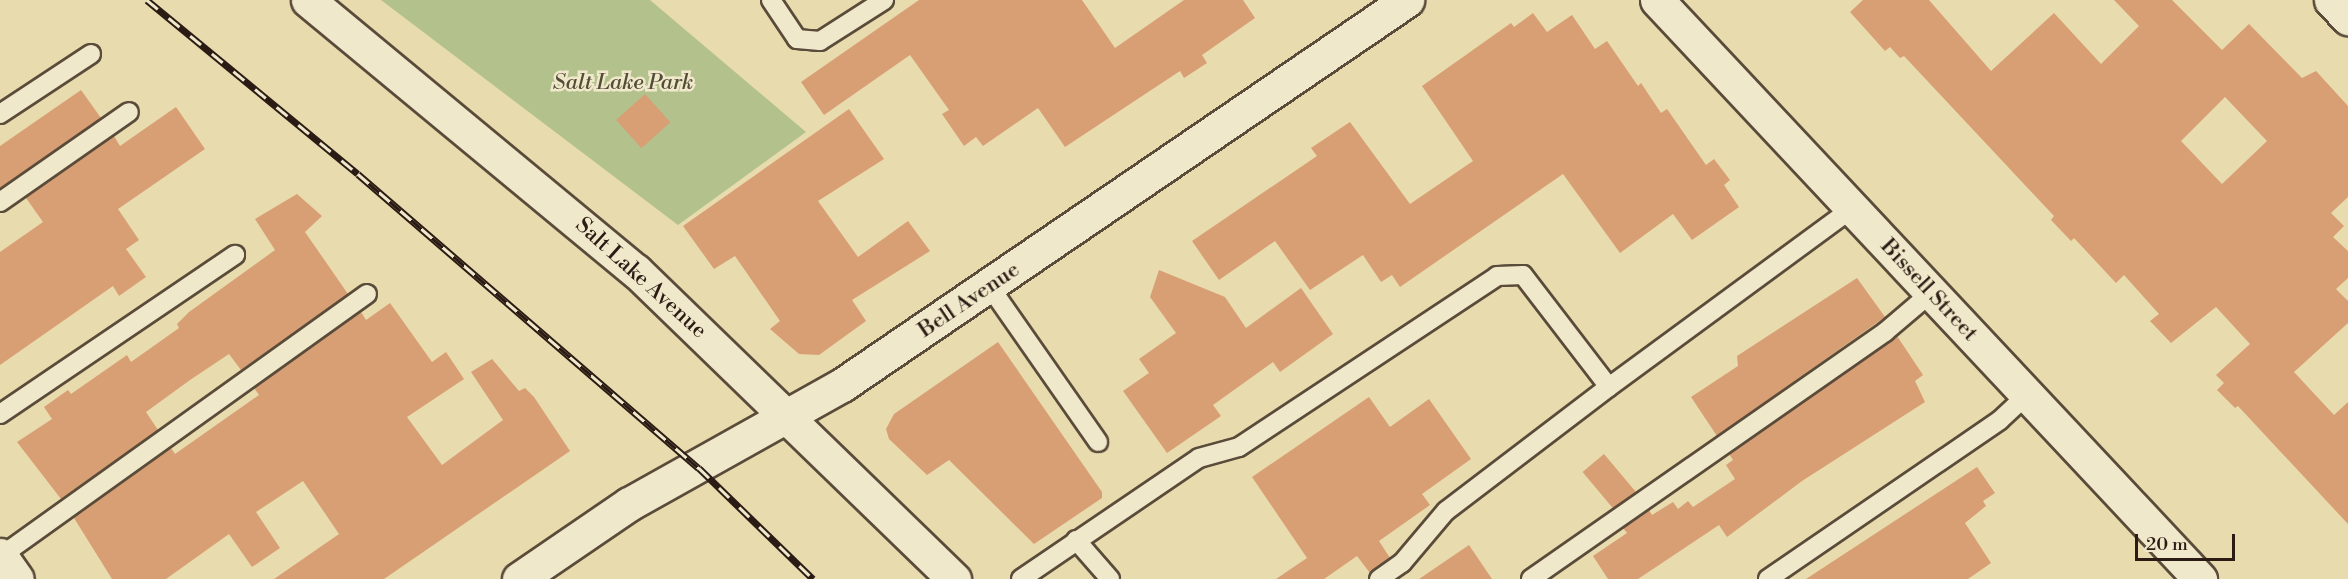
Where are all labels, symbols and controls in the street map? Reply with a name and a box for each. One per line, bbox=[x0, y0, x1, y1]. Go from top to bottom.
park label: Salt Lake Park bbox=[553, 70, 693, 96]
street label: Salt Lake Avenue bbox=[570, 212, 712, 344]
street label: Bissell Street bbox=[1875, 233, 1983, 347]
street label: Bell Avenue bbox=[913, 256, 1025, 344]
scale bar bbox=[2138, 522, 2238, 560]
text: 20 m bbox=[2146, 533, 2188, 556]

